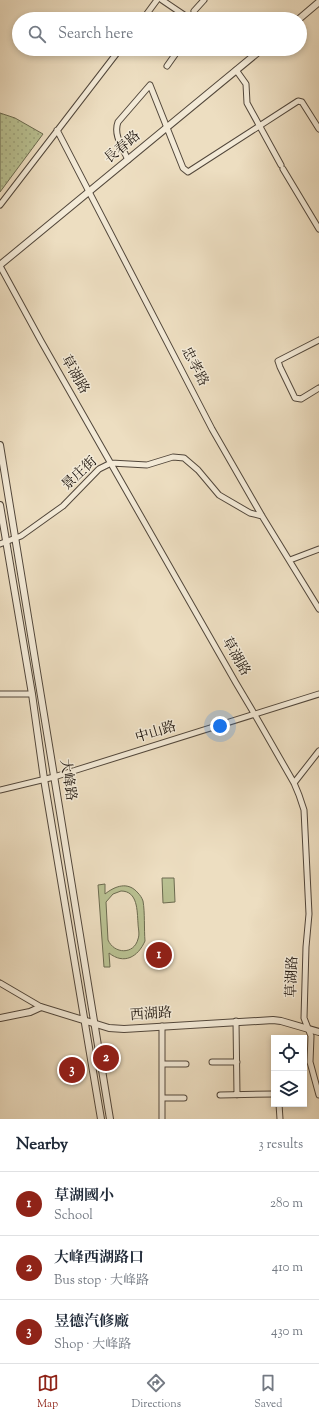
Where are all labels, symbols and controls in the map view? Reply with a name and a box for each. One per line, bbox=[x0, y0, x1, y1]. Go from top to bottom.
search box bbox=[12, 12, 307, 56]
icon: search bbox=[26, 23, 48, 45]
text: Search here bbox=[58, 24, 133, 45]
street label: 長春路 bbox=[100, 127, 146, 169]
street label: 忠孝路 bbox=[176, 344, 212, 390]
street label: 草湖路 bbox=[55, 352, 93, 398]
street label: 景庄街 bbox=[58, 452, 102, 496]
street label: 草湖路 bbox=[216, 634, 254, 680]
your location bbox=[210, 716, 230, 736]
street label: 中山路 bbox=[133, 717, 179, 749]
street label: 大峰路 bbox=[54, 758, 80, 802]
pin: 1 bbox=[146, 940, 172, 970]
street label: 草湖路 bbox=[282, 956, 304, 998]
street label: 西湖路 bbox=[129, 1004, 173, 1026]
map controls bbox=[271, 1035, 307, 1107]
button: locate bbox=[271, 1035, 307, 1071]
pin: 2 bbox=[93, 1043, 119, 1073]
pin: 3 bbox=[59, 1055, 85, 1085]
button: layers bbox=[271, 1071, 307, 1107]
text: Nearby bbox=[16, 1133, 68, 1157]
text: 3 results bbox=[258, 1136, 303, 1154]
text: 草湖國小 bbox=[54, 1186, 114, 1207]
text: 1 bbox=[27, 1195, 31, 1213]
text: 280 m bbox=[270, 1195, 303, 1213]
text: School bbox=[54, 1207, 93, 1225]
text: 大峰西湖路口 bbox=[54, 1248, 144, 1269]
text: 2 bbox=[26, 1259, 32, 1277]
text: 410 m bbox=[272, 1259, 303, 1277]
text: Bus stop · 大峰路 bbox=[54, 1272, 149, 1290]
text: 昱德汽修廠 bbox=[54, 1312, 129, 1333]
text: 3 bbox=[26, 1323, 32, 1341]
text: 430 m bbox=[271, 1323, 303, 1341]
text: Shop · 大峰路 bbox=[54, 1336, 131, 1354]
tab: Map bbox=[37, 1372, 59, 1412]
tab: Directions bbox=[132, 1372, 181, 1412]
tab: Saved bbox=[254, 1372, 282, 1412]

